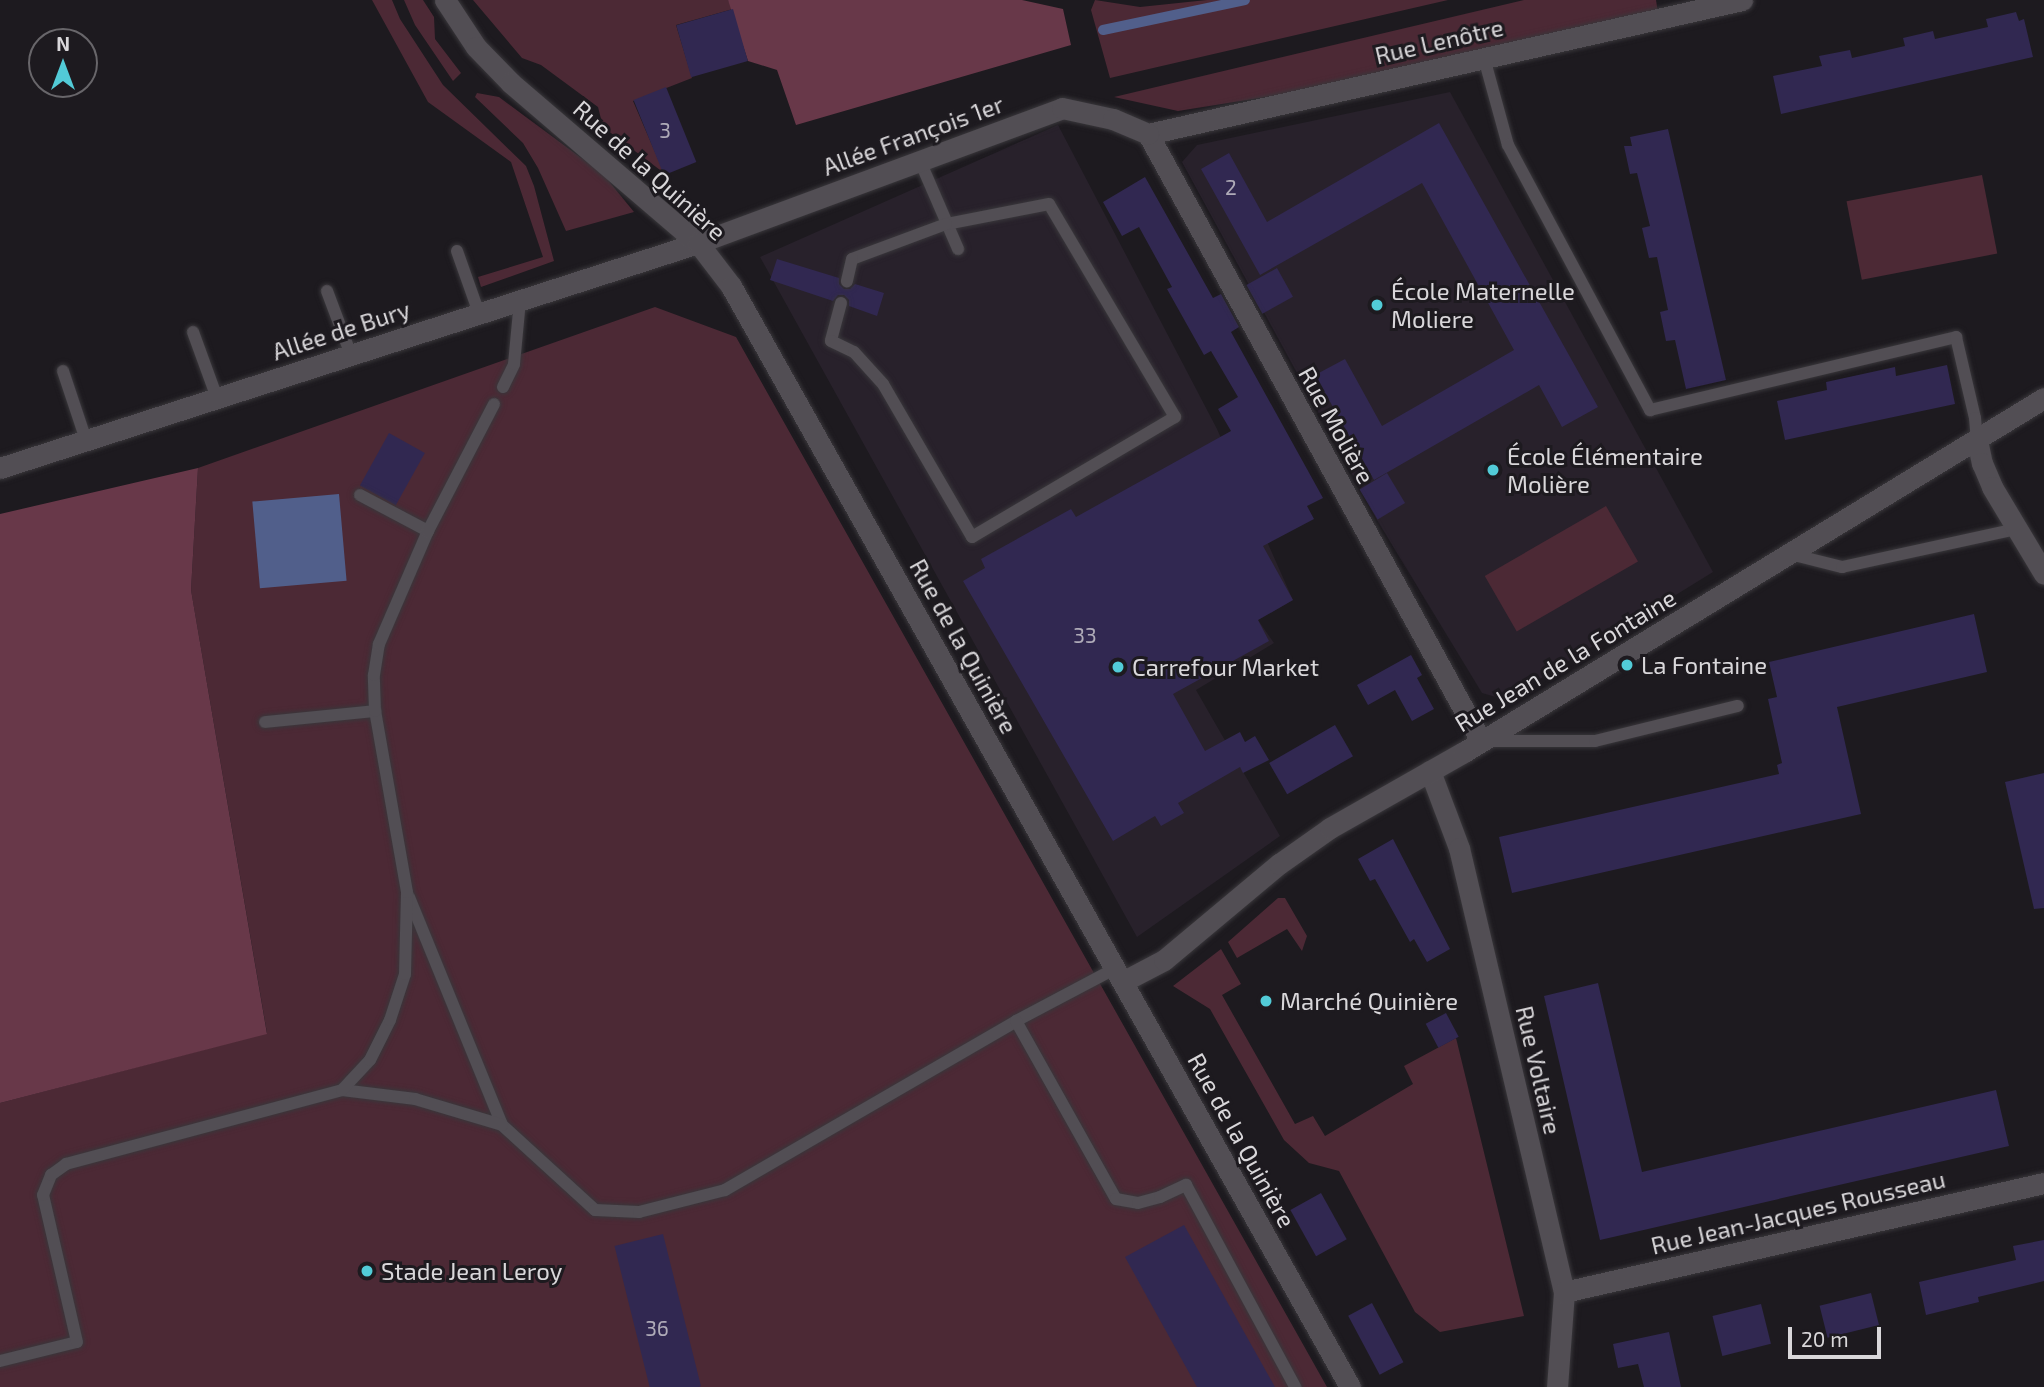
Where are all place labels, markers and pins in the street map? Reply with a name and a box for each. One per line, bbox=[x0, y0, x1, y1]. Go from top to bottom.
place label: École Maternelle Moliere bbox=[1391, 277, 1575, 333]
marker: École Maternelle Moliere bbox=[1369, 297, 1385, 313]
place label: École Élémentaire Molière bbox=[1507, 442, 1703, 498]
marker: École Élémentaire Molière bbox=[1485, 462, 1501, 478]
place label: La Fontaine bbox=[1641, 651, 1767, 679]
place label: Carrefour Market bbox=[1132, 653, 1320, 681]
marker: La Fontaine bbox=[1619, 657, 1635, 673]
marker: Carrefour Market bbox=[1110, 659, 1126, 675]
place label: Marché Quinière bbox=[1280, 987, 1458, 1015]
marker: Marché Quinière bbox=[1258, 993, 1274, 1009]
place label: Stade Jean Leroy bbox=[381, 1257, 563, 1285]
marker: Stade Jean Leroy bbox=[359, 1263, 375, 1279]

